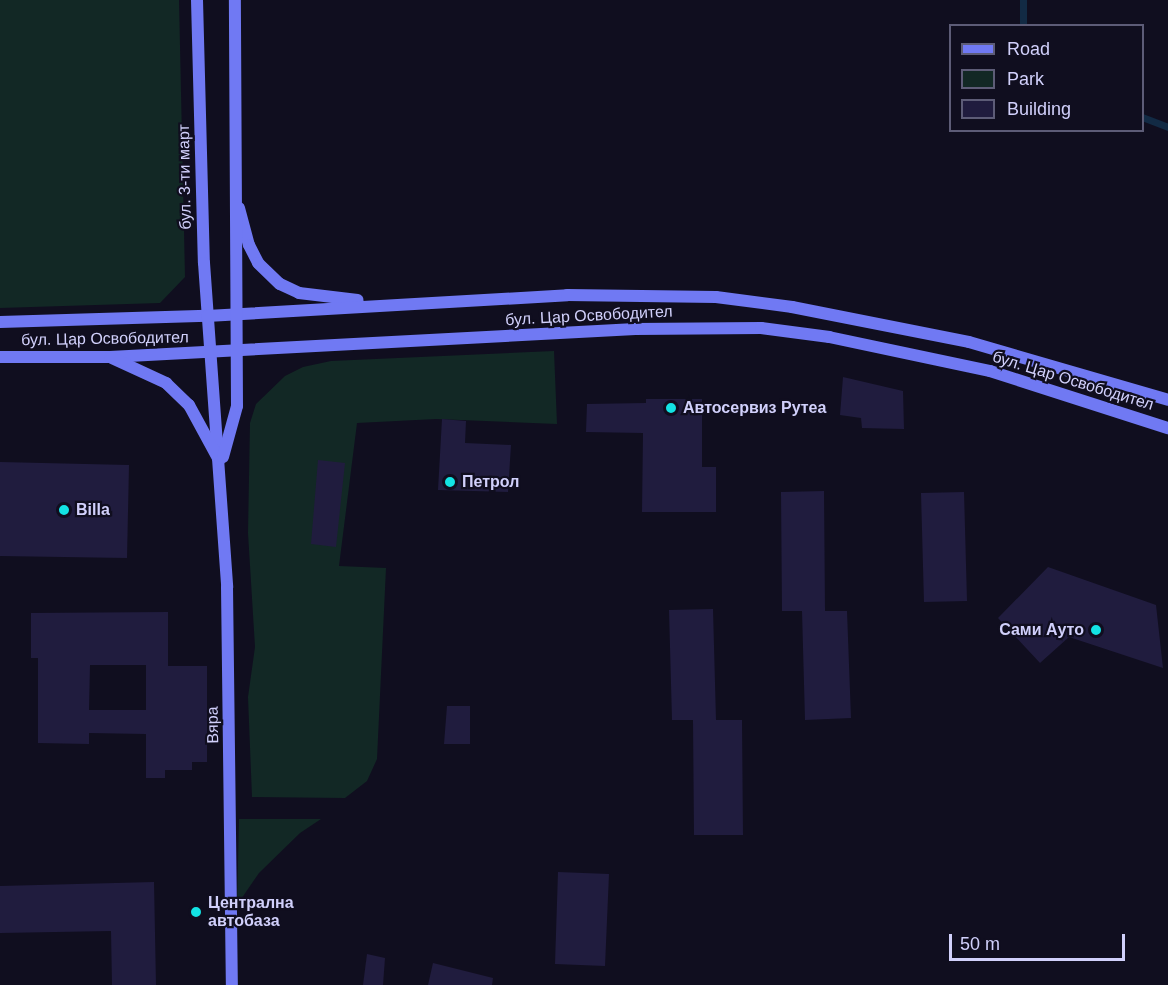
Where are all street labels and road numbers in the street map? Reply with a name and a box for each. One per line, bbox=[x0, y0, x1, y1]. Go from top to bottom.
street label: бул. 3-ти март bbox=[174, 124, 196, 230]
street label: бул. Цар Освободител bbox=[505, 302, 673, 330]
street label: бул. Цар Освободител bbox=[21, 328, 189, 350]
street label: бул. Цар Освободител bbox=[990, 347, 1156, 415]
street label: Вяра bbox=[203, 706, 223, 744]

